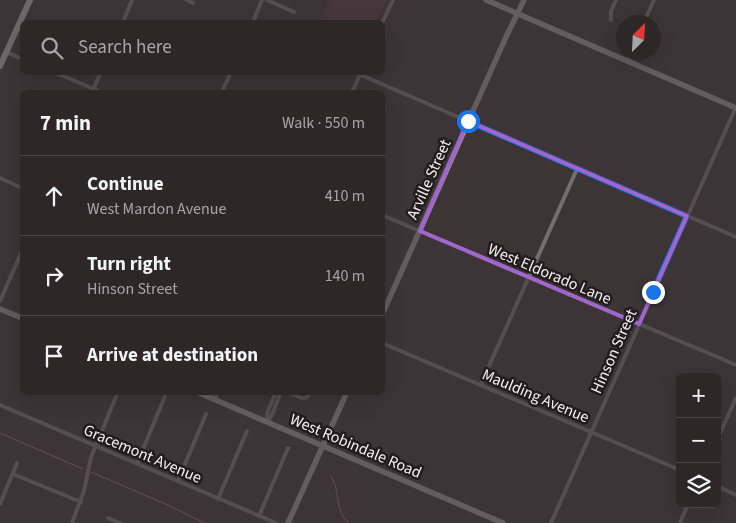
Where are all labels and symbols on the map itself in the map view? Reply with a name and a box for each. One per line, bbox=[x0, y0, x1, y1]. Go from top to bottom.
north arrow bbox=[616, 15, 661, 60]
route start bbox=[457, 110, 480, 133]
street label: Arville Street bbox=[401, 135, 457, 223]
street label: West Eldorado Lane bbox=[485, 238, 615, 310]
route end bbox=[642, 281, 665, 304]
street label: Hinson Street bbox=[585, 305, 643, 397]
street label: Maulding Avenue bbox=[479, 363, 593, 428]
street label: West Robindale Road bbox=[286, 408, 425, 484]
street label: Gracemont Avenue bbox=[80, 419, 205, 489]

